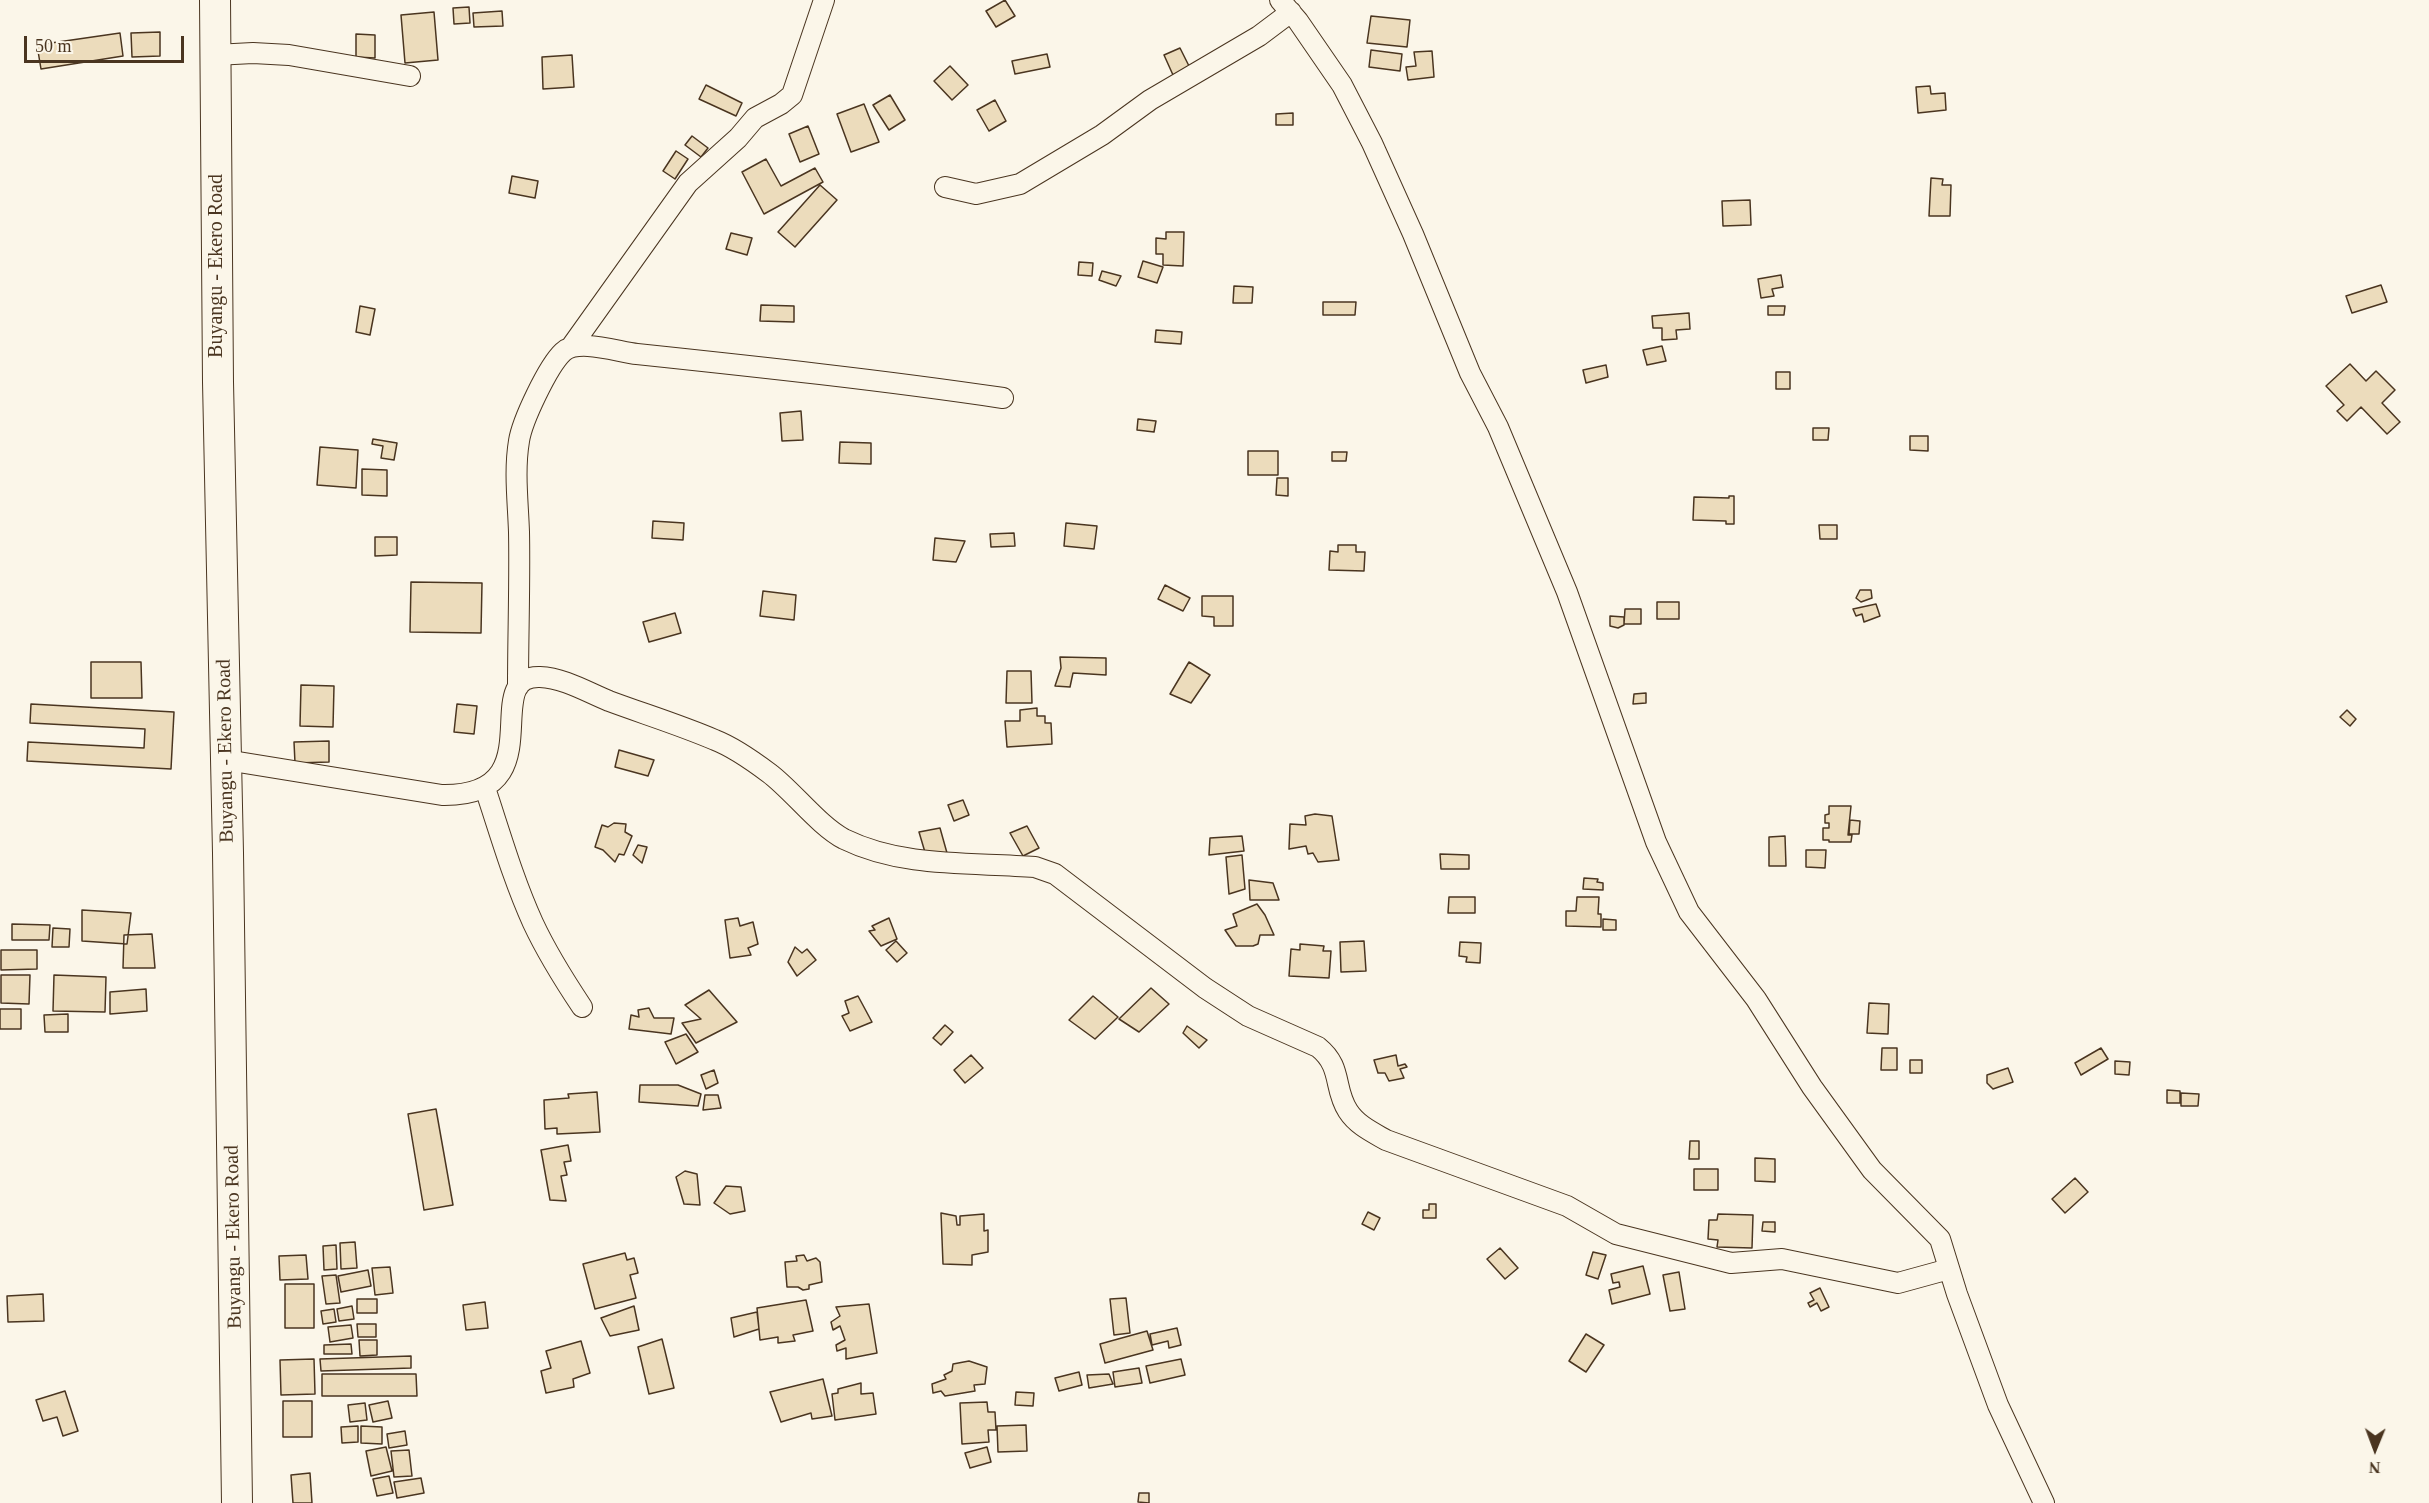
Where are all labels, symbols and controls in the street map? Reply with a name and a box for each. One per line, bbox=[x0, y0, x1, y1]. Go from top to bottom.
scale bar bbox=[27, 24, 188, 62]
text: 50 m bbox=[35, 36, 72, 56]
street label: Buyangu - Ekero Road bbox=[205, 174, 229, 358]
street label: Buyangu - Ekero Road bbox=[212, 659, 240, 843]
street label: Buyangu - Ekero Road bbox=[220, 1145, 248, 1329]
north arrow bbox=[2345, 1419, 2405, 1479]
text: N bbox=[2369, 1459, 2381, 1476]

